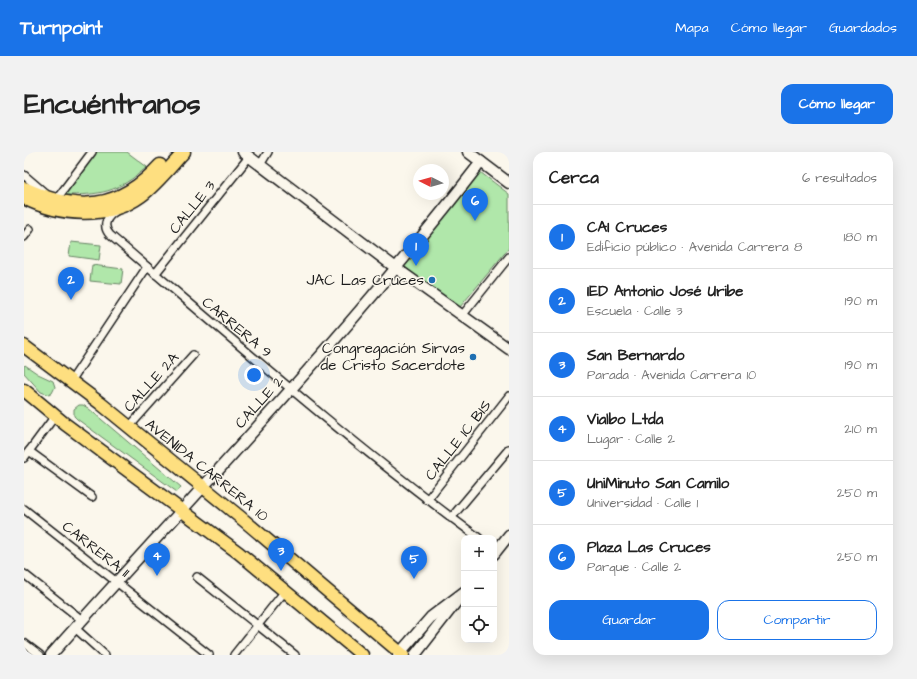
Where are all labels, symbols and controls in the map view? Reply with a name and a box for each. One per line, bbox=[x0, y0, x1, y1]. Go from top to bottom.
text: Turnpoint bbox=[20, 15, 103, 42]
text: Mapa bbox=[675, 18, 709, 38]
text: Cómo llegar bbox=[731, 18, 807, 38]
text: Guardados bbox=[829, 18, 897, 38]
button: Cómo llegar bbox=[781, 84, 893, 124]
text: Encuéntranos bbox=[24, 85, 200, 124]
north arrow bbox=[413, 164, 449, 200]
text: Cerca bbox=[549, 166, 599, 190]
text: 6 resultados bbox=[802, 169, 877, 187]
street label: CALLE 3 bbox=[164, 176, 221, 239]
pin: 6 bbox=[462, 188, 488, 221]
text: CAI Cruces bbox=[587, 217, 667, 238]
text: 1 bbox=[561, 228, 563, 246]
text: 180 m bbox=[843, 228, 877, 246]
pin: 1 bbox=[403, 233, 429, 266]
text: Edificio público · Avenida Carrera 8 bbox=[587, 238, 802, 256]
pin: 2 bbox=[58, 267, 84, 300]
place label: JAC Las Cruces bbox=[307, 270, 424, 291]
marker: JAC Las Cruces bbox=[427, 275, 437, 285]
text: IED Antonio José Uribe bbox=[587, 281, 743, 302]
street label: CARRERA 9 bbox=[197, 292, 276, 363]
text: 2 bbox=[558, 292, 566, 310]
text: 190 m bbox=[844, 292, 877, 310]
text: Escuela · Calle 3 bbox=[587, 302, 683, 320]
place label: Congregación Sirvas de Cristo Sacerdote bbox=[321, 338, 465, 376]
text: San Bernardo bbox=[587, 345, 684, 366]
street label: CALLE 2A bbox=[119, 347, 184, 417]
marker: Congregación Sirvas de Cristo Sacerdote bbox=[468, 352, 478, 362]
text: 3 bbox=[559, 356, 565, 374]
text: 190 m bbox=[844, 356, 877, 374]
your location bbox=[244, 365, 264, 385]
text: Parada · Avenida Carrera 10 bbox=[587, 366, 756, 384]
street label: CALLE 2 bbox=[230, 371, 289, 433]
street label: CALLE 1C BIS bbox=[420, 395, 497, 485]
text: Vialbo Ltda bbox=[587, 409, 663, 430]
street label: AVENIDA CARRERA 10 bbox=[141, 414, 273, 527]
text: 4 bbox=[558, 420, 566, 438]
text: 210 m bbox=[844, 420, 877, 438]
text: Lugar · Calle 2 bbox=[587, 430, 675, 448]
text: UniMinuto San Camilo bbox=[587, 473, 729, 494]
text: 5 bbox=[557, 484, 567, 502]
text: 250 m bbox=[837, 484, 877, 502]
text: Universidad · Calle 1 bbox=[587, 494, 698, 512]
street label: CARRERA 11 bbox=[57, 516, 134, 583]
map controls bbox=[461, 535, 497, 643]
button: + bbox=[461, 535, 497, 571]
text: Plaza Las Cruces bbox=[587, 537, 711, 558]
pin: 3 bbox=[268, 538, 294, 571]
pin: 4 bbox=[144, 543, 170, 576]
pin: 5 bbox=[401, 546, 427, 579]
text: 6 bbox=[558, 548, 566, 566]
text: 250 m bbox=[837, 548, 877, 566]
text: Parque · Calle 2 bbox=[587, 558, 681, 576]
button: − bbox=[461, 571, 497, 607]
button: Guardar bbox=[549, 600, 709, 640]
button: Compartir bbox=[717, 600, 877, 640]
button: locate bbox=[461, 607, 497, 643]

